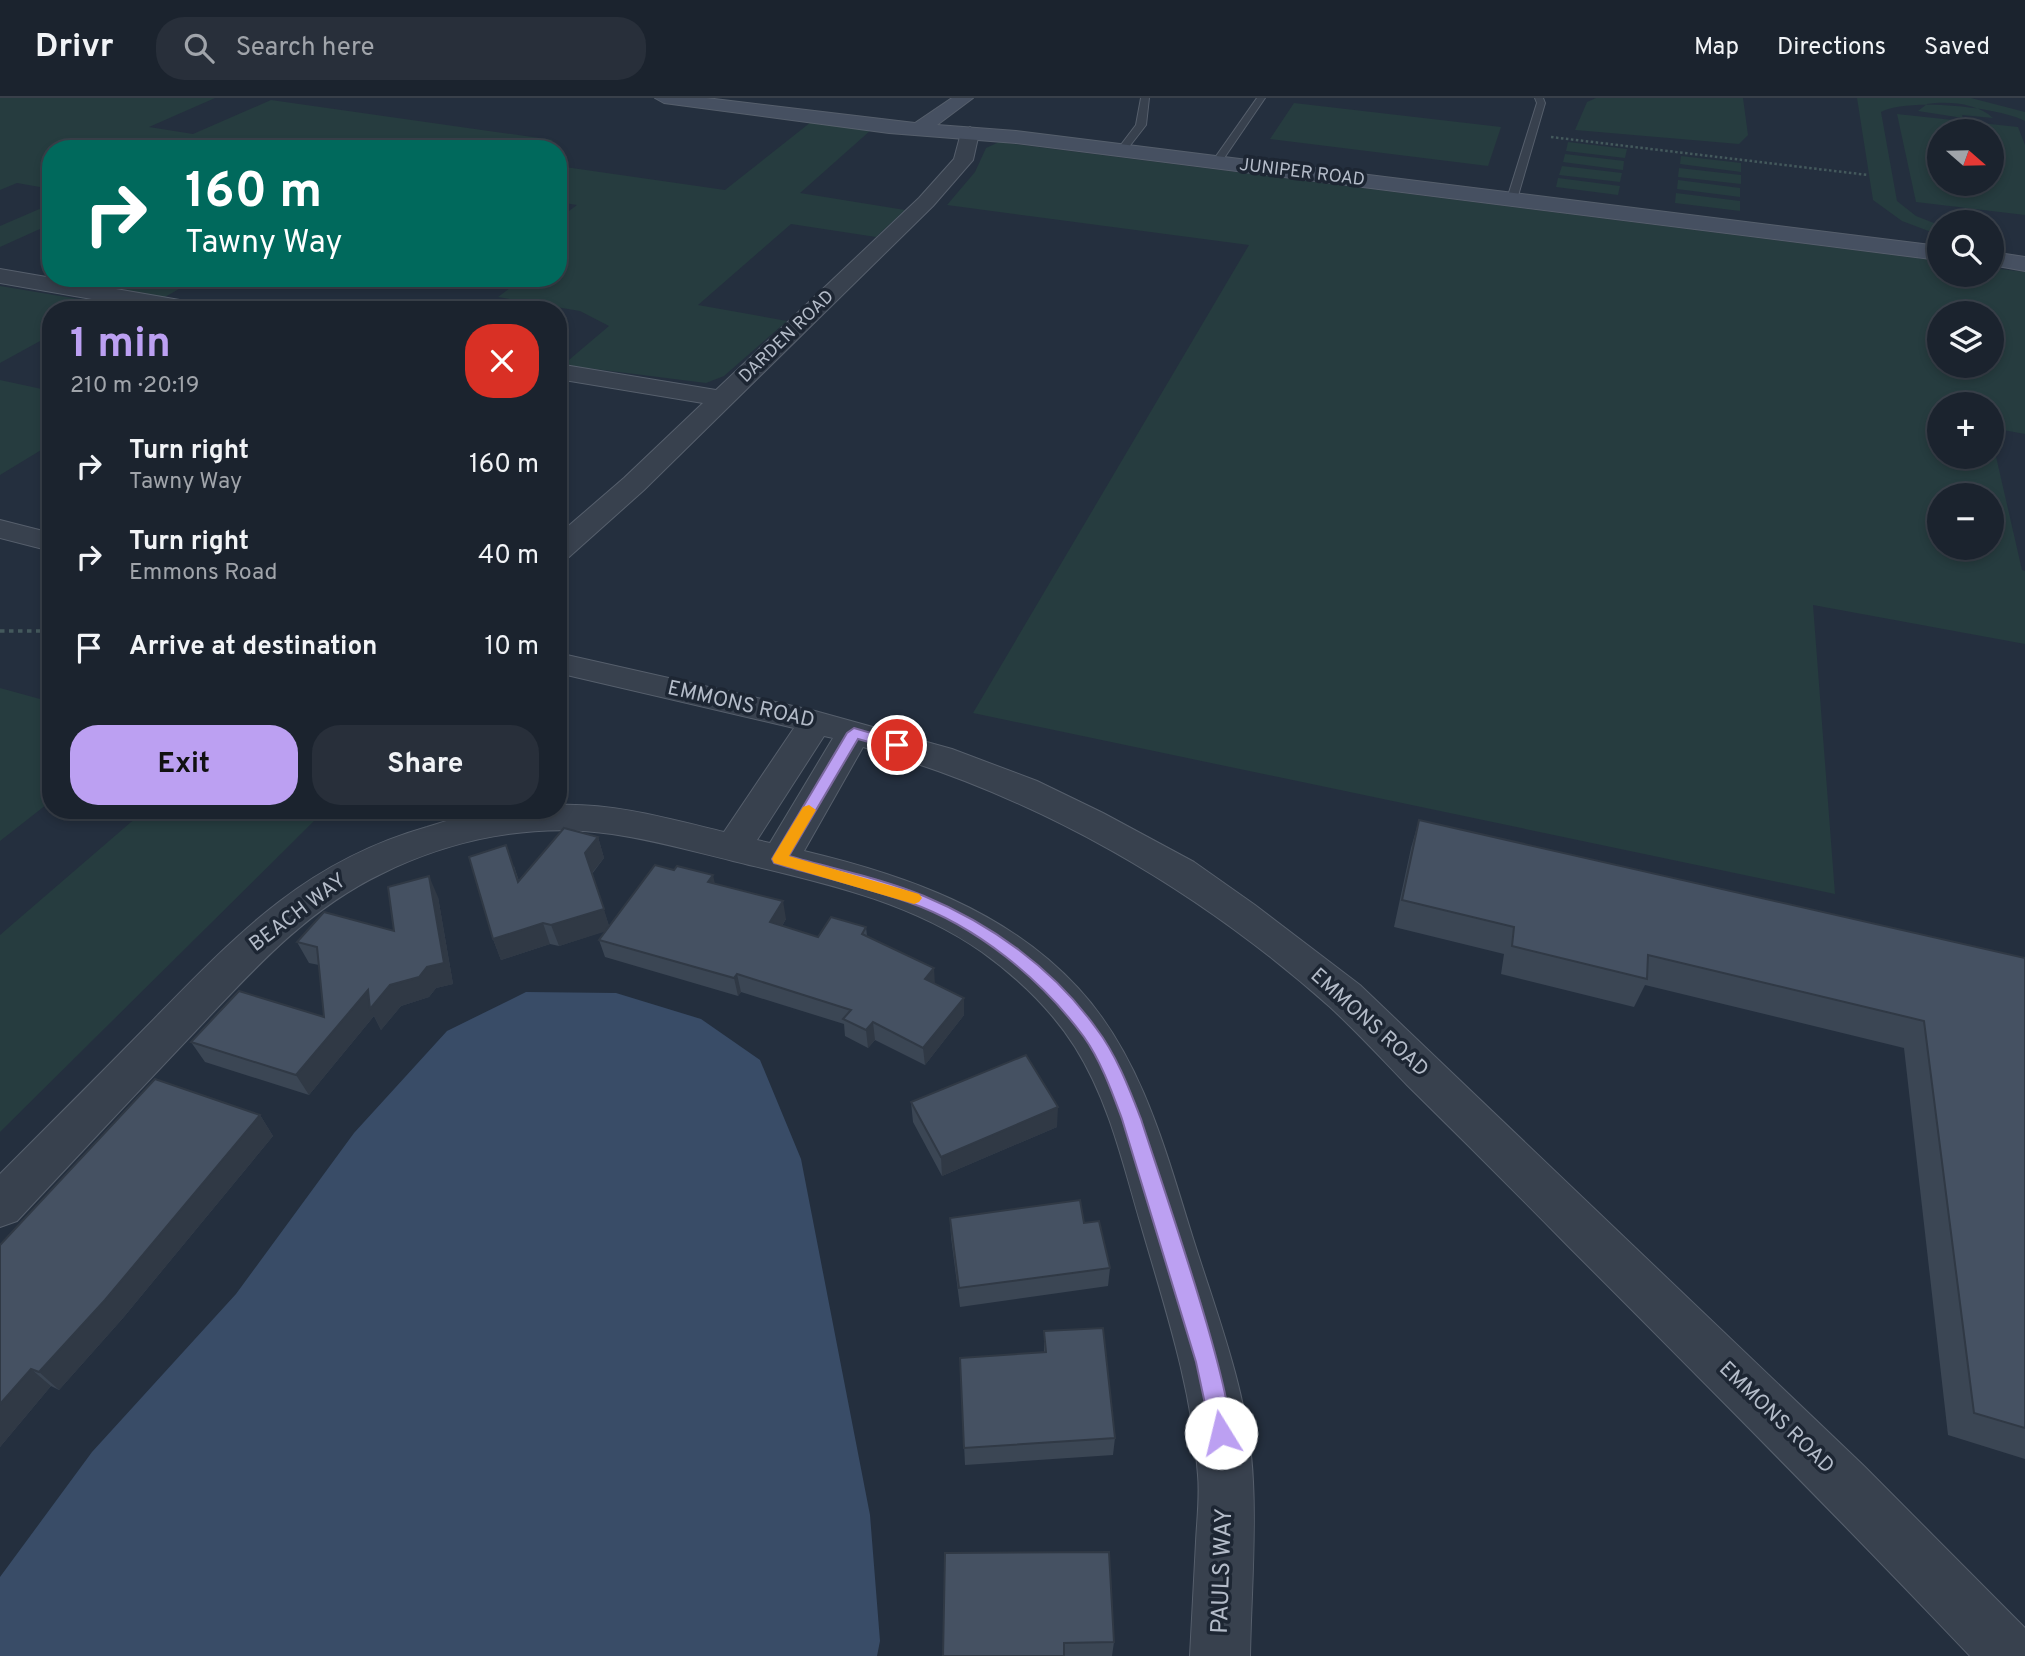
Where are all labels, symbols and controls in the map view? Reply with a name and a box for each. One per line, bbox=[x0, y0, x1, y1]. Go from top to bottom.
search box bbox=[156, 17, 646, 80]
text: Drivr bbox=[35, 27, 114, 69]
icon: search bbox=[180, 29, 218, 67]
text: Search here bbox=[236, 32, 375, 65]
text: Map bbox=[1694, 33, 1739, 63]
text: Directions bbox=[1777, 33, 1886, 63]
text: Saved bbox=[1924, 33, 1990, 63]
north arrow bbox=[1927, 119, 2004, 196]
map controls bbox=[1927, 119, 2004, 560]
street label: JUNIPER ROAD bbox=[1238, 154, 1366, 192]
text: 160 m bbox=[185, 163, 322, 225]
icon: right bbox=[70, 168, 161, 259]
button: search bbox=[1927, 210, 2004, 287]
text: Tawny Way bbox=[185, 224, 343, 264]
street label: DARDEN ROAD bbox=[735, 286, 839, 388]
button: layers bbox=[1927, 301, 2004, 378]
text: 1 min bbox=[70, 319, 171, 372]
button: close bbox=[465, 324, 539, 398]
text: 210 m · 20:19 bbox=[70, 372, 199, 401]
button: + bbox=[1927, 392, 2004, 469]
text: Turn right bbox=[129, 435, 249, 468]
icon: right bbox=[70, 447, 108, 485]
text: 160 m bbox=[469, 449, 539, 482]
text: Tawny Way bbox=[129, 468, 242, 497]
button: − bbox=[1927, 483, 2004, 560]
text: Turn right bbox=[129, 526, 249, 559]
icon: right bbox=[70, 538, 108, 576]
text: 40 m bbox=[478, 540, 539, 573]
text: Emmons Road bbox=[129, 559, 277, 588]
icon: arrive bbox=[70, 629, 108, 667]
text: Arrive at destination bbox=[129, 631, 377, 664]
text: 10 m bbox=[484, 631, 539, 664]
street label: EMMONS ROAD bbox=[665, 675, 817, 735]
pin bbox=[867, 715, 927, 775]
button: Exit bbox=[70, 725, 298, 805]
button: Share bbox=[312, 725, 539, 805]
icon: arrive bbox=[878, 726, 916, 764]
street label: BEACH WAY bbox=[244, 868, 352, 958]
street label: EMMONS ROAD bbox=[1304, 963, 1434, 1083]
street label: EMMONS ROAD bbox=[1713, 1356, 1839, 1480]
position arrow bbox=[1184, 1396, 1258, 1470]
street label: PAULS WAY bbox=[1206, 1508, 1240, 1634]

